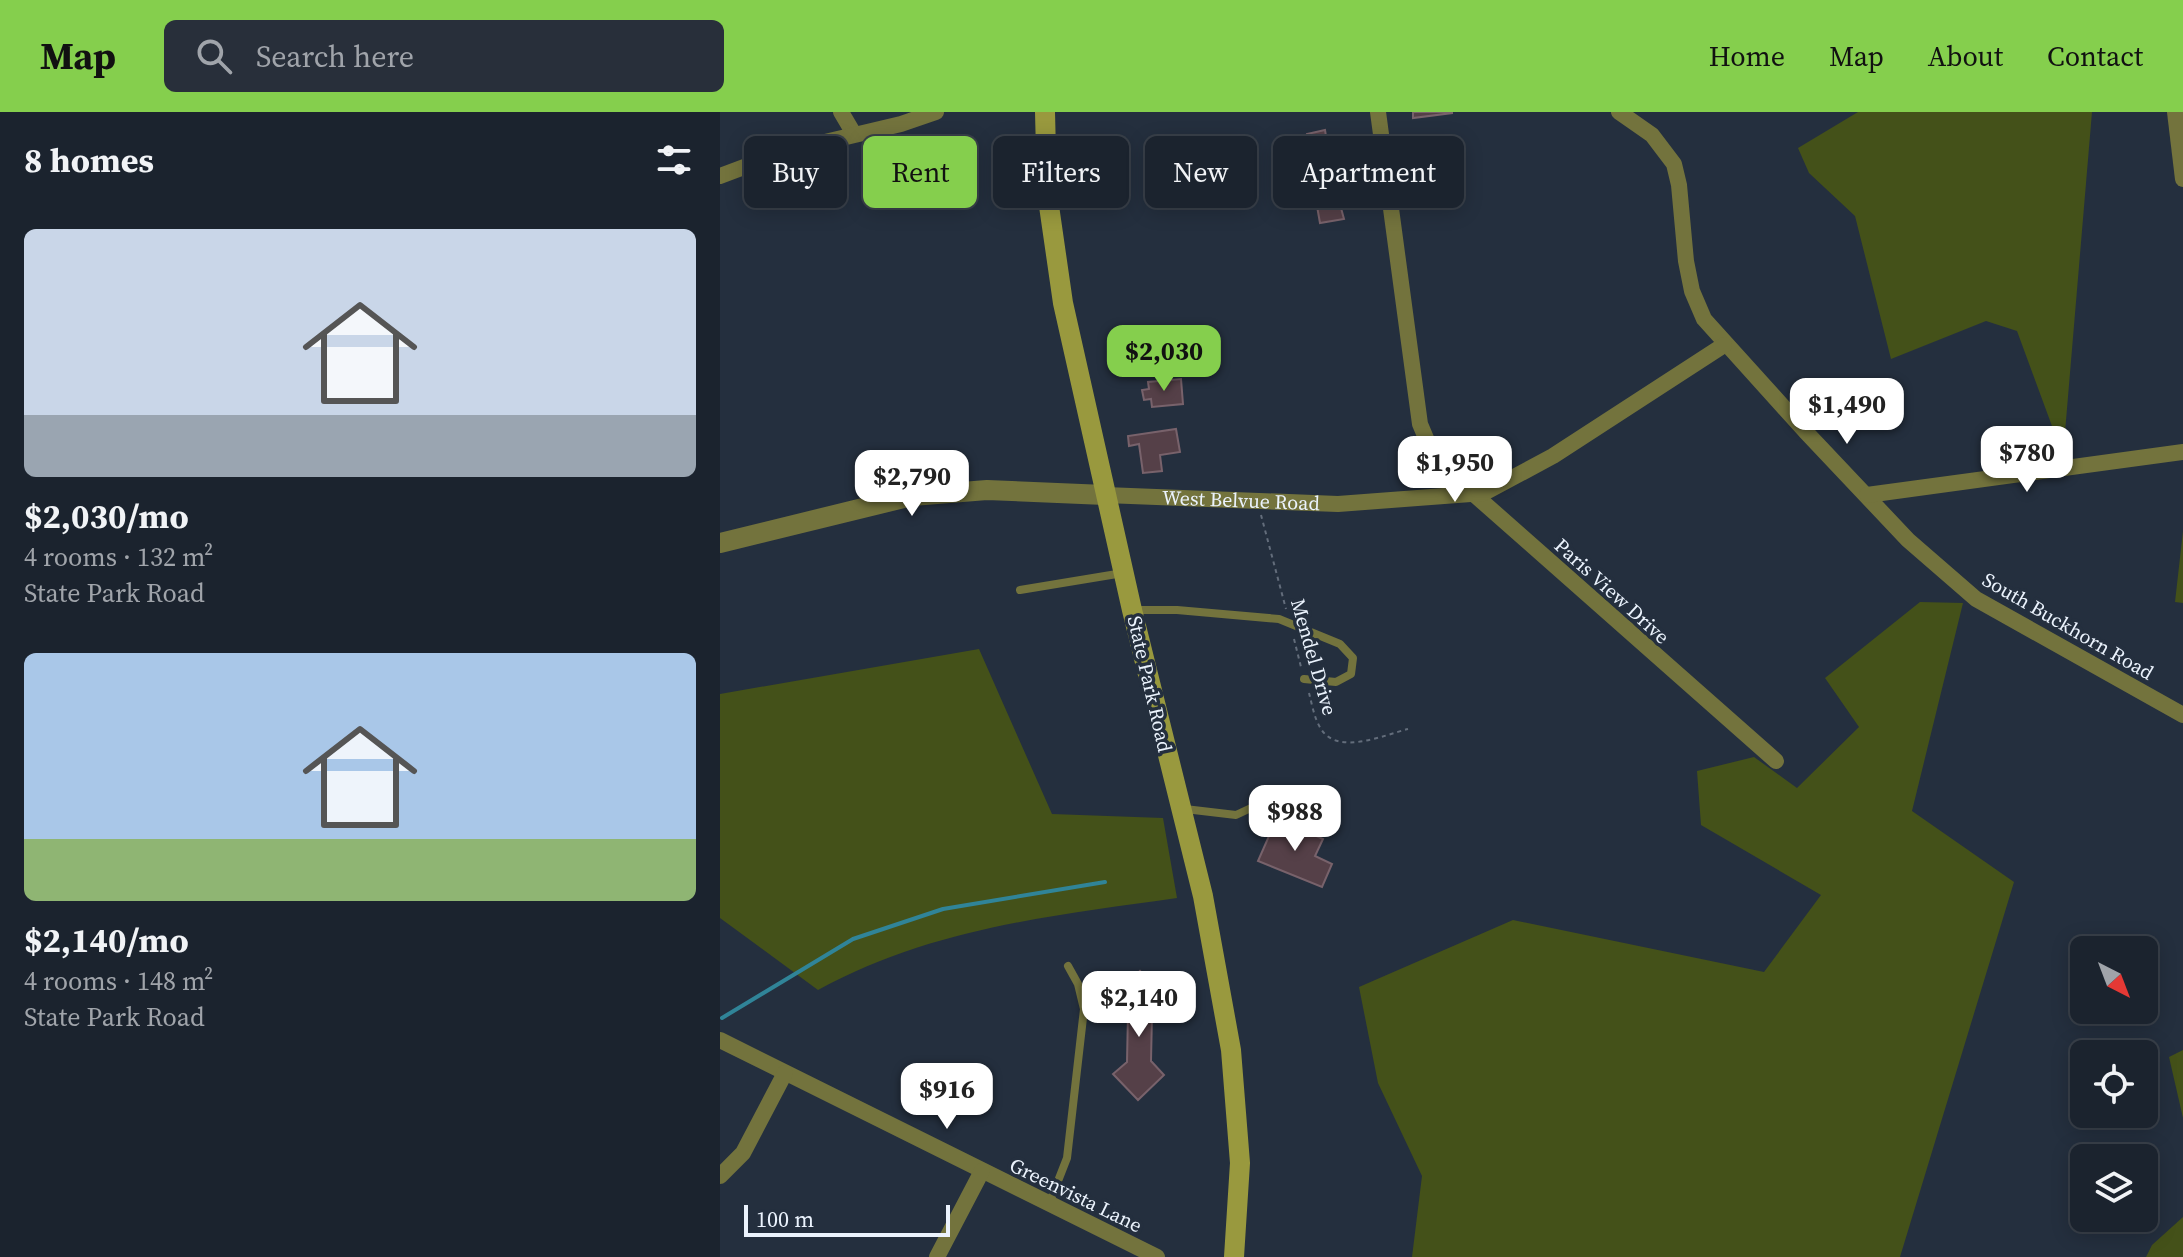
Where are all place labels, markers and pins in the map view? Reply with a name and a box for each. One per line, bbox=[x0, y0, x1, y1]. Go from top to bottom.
pin: $2,030 bbox=[1099, 325, 1229, 393]
pin: $1,490 bbox=[1782, 378, 1912, 446]
pin: $780 bbox=[1980, 426, 2074, 494]
pin: $1,950 bbox=[1390, 436, 1520, 504]
pin: $2,790 bbox=[847, 450, 977, 518]
pin: $988 bbox=[1248, 785, 1342, 853]
pin: $2,140 bbox=[1074, 971, 1204, 1039]
pin: $916 bbox=[900, 1063, 994, 1131]

